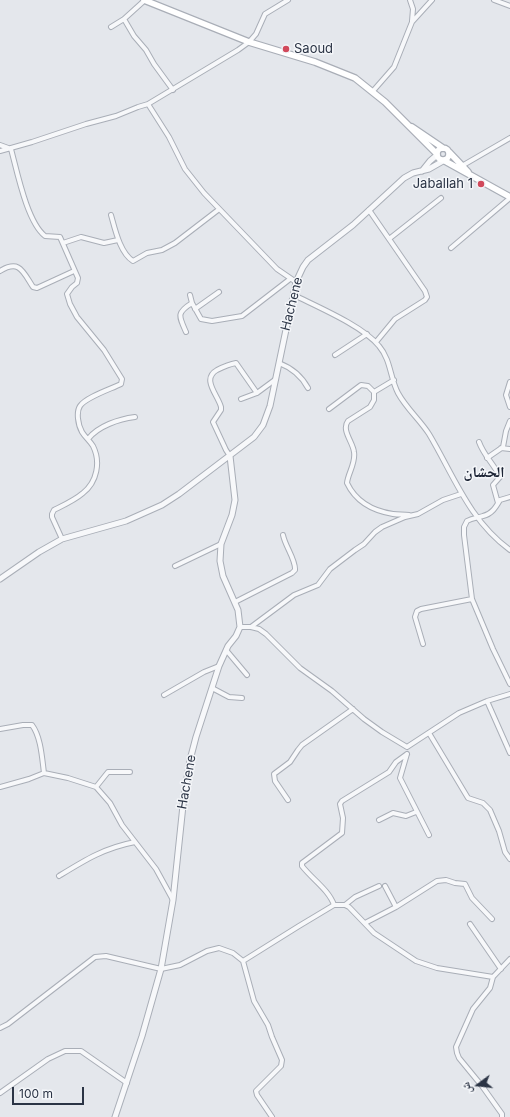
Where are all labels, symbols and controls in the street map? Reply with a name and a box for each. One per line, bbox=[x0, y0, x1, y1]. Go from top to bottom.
place label: Saoud bbox=[294, 41, 333, 57]
marker: Saoud bbox=[281, 44, 291, 54]
place label: Jaballah 1 bbox=[413, 176, 473, 192]
marker: Jaballah 1 bbox=[476, 179, 486, 189]
street label: Hachene bbox=[278, 275, 306, 333]
district label: الحشان bbox=[463, 463, 505, 481]
street label: Hachene bbox=[175, 754, 199, 810]
north arrow bbox=[458, 1065, 498, 1105]
scale bar bbox=[14, 1079, 86, 1105]
text: ش bbox=[458, 1081, 475, 1096]
text: 100 m bbox=[19, 1086, 53, 1101]

